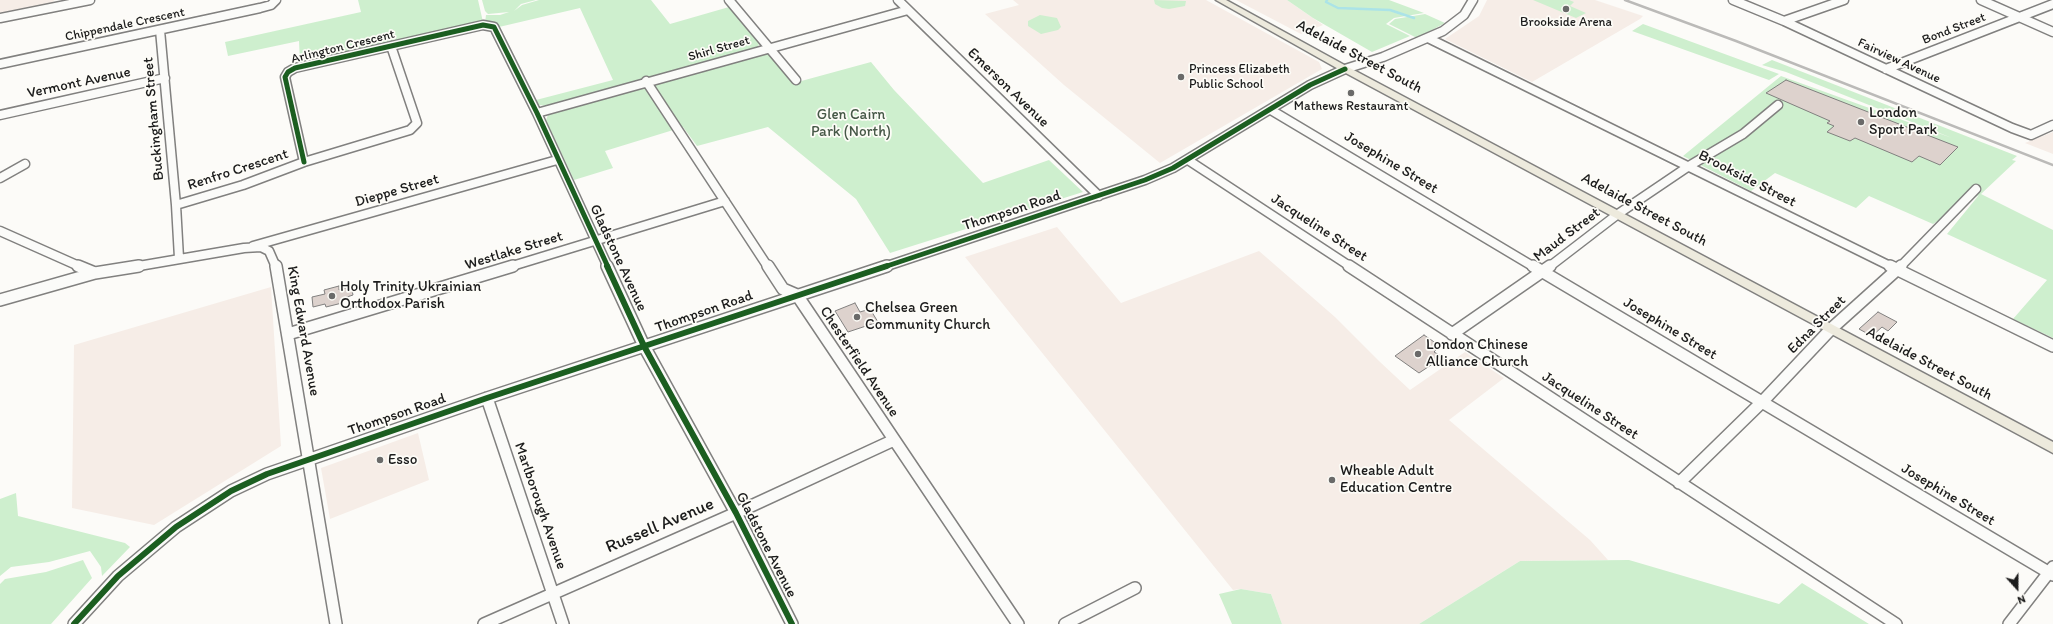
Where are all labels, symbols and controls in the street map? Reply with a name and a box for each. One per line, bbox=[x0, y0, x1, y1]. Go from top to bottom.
marker: Brookside Arena bbox=[1561, 4, 1571, 14]
street label: Chippendale Crescent bbox=[64, 5, 186, 45]
street label: Bond Street bbox=[1920, 10, 1988, 48]
place label: Brookside Arena bbox=[1520, 15, 1612, 31]
street label: Adelaide Street South bbox=[1293, 16, 1425, 98]
street label: Arlington Crescent bbox=[290, 27, 396, 67]
street label: Shirl Street bbox=[686, 33, 752, 65]
street label: Fairview Avenue bbox=[1855, 35, 1943, 87]
street label: Emerson Avenue bbox=[963, 44, 1053, 132]
street label: Buckingham Street bbox=[140, 57, 168, 181]
place label: Princess Elizabeth Public School bbox=[1189, 62, 1290, 93]
street label: Vermont Avenue bbox=[26, 63, 132, 103]
marker: Princess Elizabeth Public School bbox=[1176, 72, 1186, 82]
marker: Mathews Restaurant bbox=[1346, 88, 1356, 98]
place label: Mathews Restaurant bbox=[1294, 99, 1408, 115]
place label: London Sport Park bbox=[1869, 104, 1937, 139]
park label: Glen Cairn Park (North) bbox=[811, 106, 891, 141]
marker: London Sport Park bbox=[1856, 117, 1866, 127]
street label: Josephine Street bbox=[1341, 128, 1441, 198]
street label: Renfro Crescent bbox=[185, 145, 291, 195]
street label: Brookside Street bbox=[1695, 147, 1799, 211]
street label: Adelaide Street South bbox=[1578, 169, 1710, 251]
street label: Dieppe Street bbox=[353, 170, 441, 212]
street label: Thompson Road bbox=[961, 187, 1063, 235]
street label: Jacqueline Street bbox=[1267, 190, 1371, 266]
street label: Gladstone Avenue bbox=[585, 202, 651, 314]
street label: Maud Street bbox=[1530, 204, 1604, 266]
street label: Westlake Street bbox=[463, 228, 565, 274]
street label: King Edward Avenue bbox=[283, 264, 323, 398]
place label: Holy Trinity Ukrainian Orthodox Parish bbox=[340, 278, 481, 313]
street label: Thompson Road bbox=[653, 287, 755, 337]
marker: Holy Trinity Ukrainian Orthodox Parish bbox=[327, 291, 337, 301]
street label: Edna Street bbox=[1784, 292, 1850, 358]
street label: Josephine Street bbox=[1620, 294, 1720, 364]
place label: Chelsea Green Community Church bbox=[865, 299, 990, 334]
street label: Chesterfield Avenue bbox=[815, 303, 903, 421]
marker: Chelsea Green Community Church bbox=[852, 312, 862, 322]
street label: Adelaide Street South bbox=[1863, 323, 1995, 405]
place label: London Chinese Alliance Church bbox=[1426, 336, 1528, 371]
marker: London Chinese Alliance Church bbox=[1413, 349, 1423, 359]
street label: Jacqueline Street bbox=[1538, 368, 1642, 444]
street label: Thompson Road bbox=[346, 390, 448, 440]
street label: Marlborough Avenue bbox=[510, 440, 570, 572]
place label: Esso bbox=[388, 451, 417, 469]
marker: Esso bbox=[375, 455, 385, 465]
street label: Josephine Street bbox=[1898, 460, 1998, 530]
place label: Wheable Adult Education Centre bbox=[1340, 462, 1452, 497]
marker: Wheable Adult Education Centre bbox=[1327, 475, 1337, 485]
street label: Gladstone Avenue bbox=[732, 489, 800, 601]
street label: Russell Avenue bbox=[602, 493, 718, 559]
north arrow bbox=[1997, 568, 2037, 608]
text: N bbox=[2016, 592, 2027, 607]

